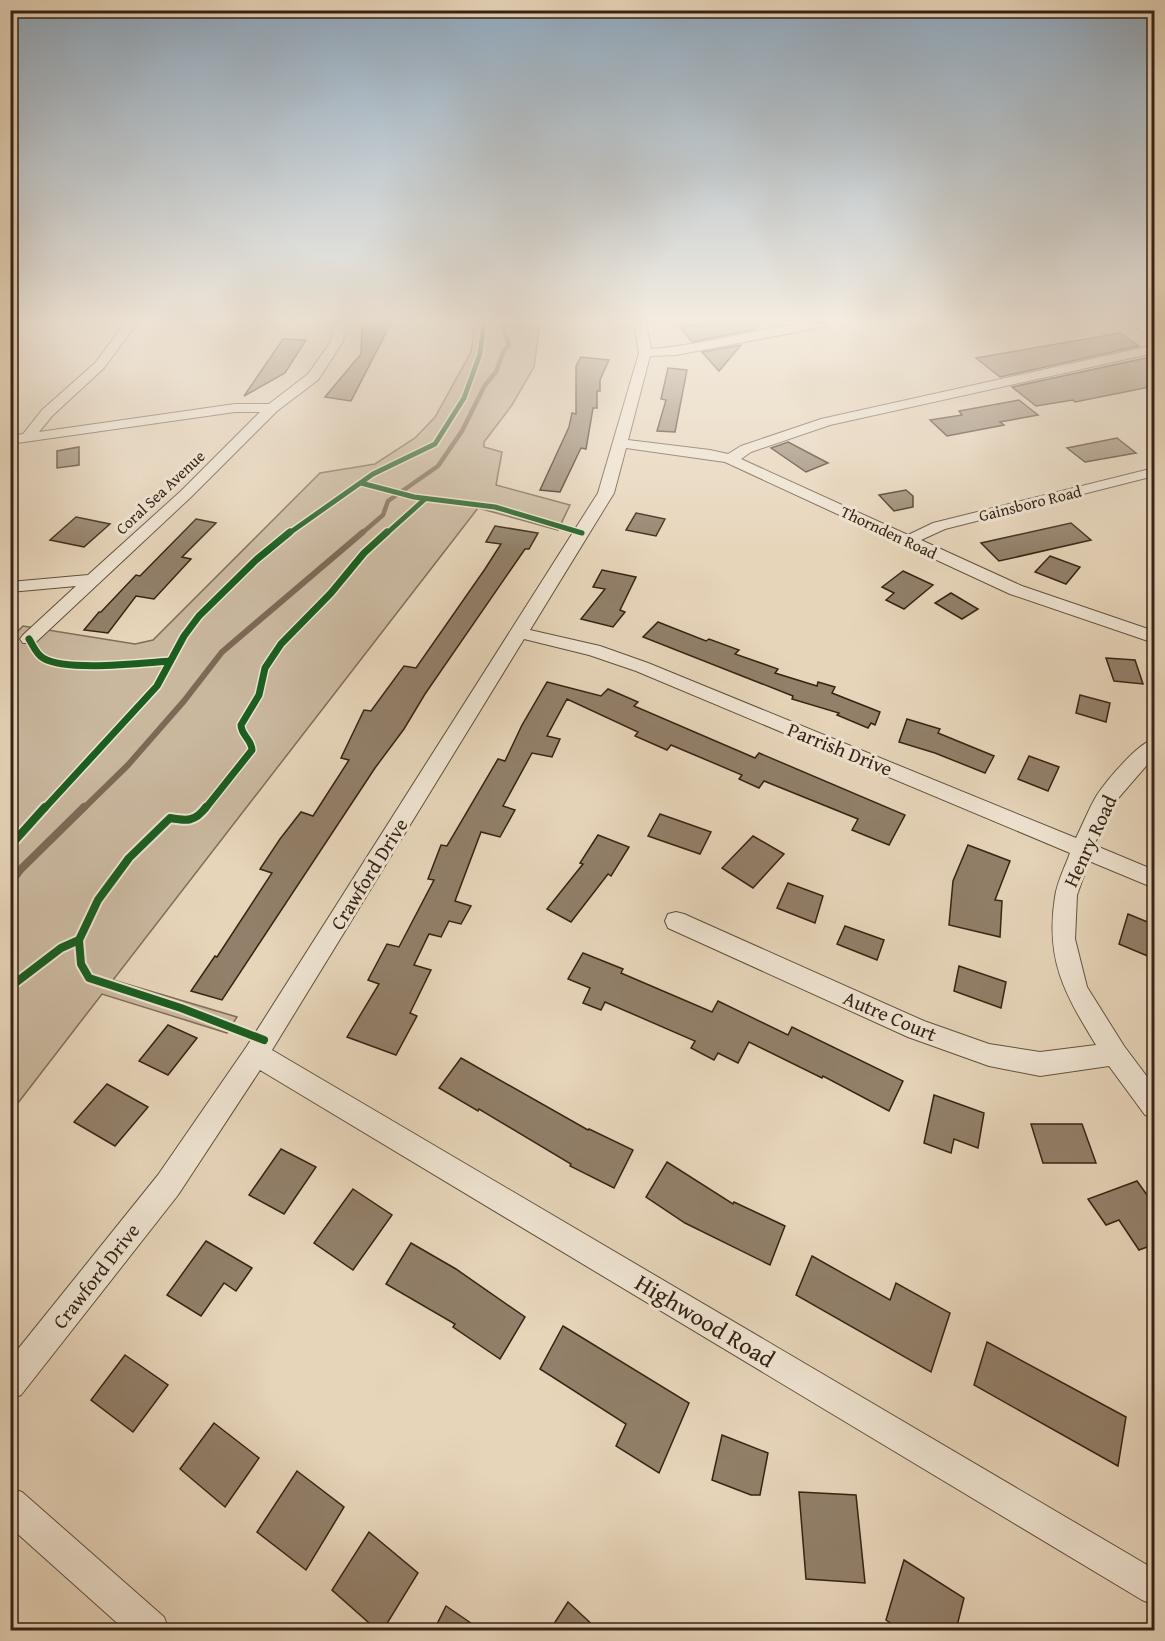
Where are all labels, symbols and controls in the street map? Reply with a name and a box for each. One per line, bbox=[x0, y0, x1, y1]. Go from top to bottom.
street label: Coral Sea Avenue bbox=[110, 444, 210, 540]
street label: Gainsboro Road bbox=[976, 479, 1084, 527]
street label: Thornden Road bbox=[837, 499, 941, 565]
street label: Parrish Drive bbox=[783, 714, 897, 783]
street label: Henry Road bbox=[1056, 790, 1124, 891]
street label: Crawford Drive bbox=[323, 812, 414, 935]
street label: Autre Court bbox=[839, 983, 941, 1048]
street label: Crawford Drive bbox=[45, 1217, 146, 1335]
street label: Highwood Road bbox=[629, 1265, 782, 1376]

